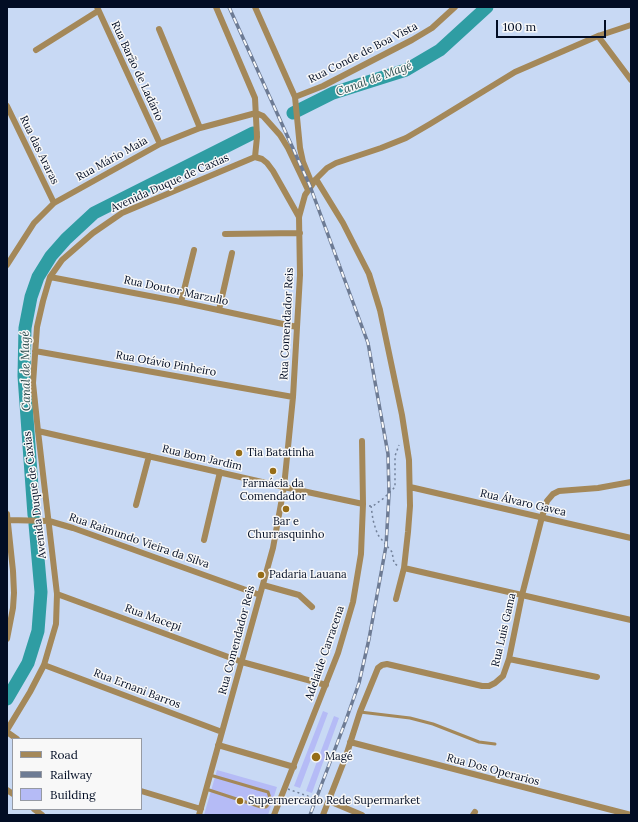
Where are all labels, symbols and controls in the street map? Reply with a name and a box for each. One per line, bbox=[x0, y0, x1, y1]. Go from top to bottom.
scale bar bbox=[498, 12, 608, 38]
street label: Rua Barão de Ladário bbox=[108, 19, 166, 123]
text: 100 m bbox=[503, 19, 536, 34]
street label: Rua Conde de Boa Vista bbox=[306, 20, 420, 86]
water label: Canal de Magé bbox=[334, 59, 414, 99]
street label: Rua das Araras bbox=[17, 113, 61, 187]
street label: Rua Mário Maia bbox=[74, 134, 150, 184]
street label: Avenida Duque de Caxias bbox=[109, 151, 231, 215]
street label: Rua Comendador Reis bbox=[277, 267, 297, 381]
street label: Rua Doutor Marzullo bbox=[122, 273, 230, 309]
water label: Canal de Magé bbox=[18, 331, 34, 411]
street label: Rua Otávio Pinheiro bbox=[115, 349, 217, 379]
street label: Avenida Duque de Caxias bbox=[21, 431, 49, 559]
street label: Rua Bom Jardim bbox=[161, 442, 243, 474]
place label: Tia Batatinha bbox=[247, 446, 314, 460]
marker: Tia Batatinha bbox=[234, 448, 244, 458]
marker: Farmácia da Comendador bbox=[268, 466, 278, 476]
place label: Farmácia da Comendador bbox=[240, 477, 306, 503]
street label: Rua Álvaro Gavea bbox=[479, 487, 567, 519]
marker: Bar e Churrasquinho bbox=[281, 504, 291, 514]
street label: Rua Raimundo Vieira da Silva bbox=[67, 511, 211, 571]
place label: Bar e Churrasquinho bbox=[248, 515, 324, 541]
place label: Padaria Lauana bbox=[269, 568, 347, 582]
marker: Padaria Lauana bbox=[256, 570, 266, 580]
street label: Rua Comendador Reis bbox=[216, 584, 258, 696]
street label: Rua Luis Gama bbox=[489, 592, 519, 668]
street label: Rua Macepi bbox=[123, 602, 183, 634]
street label: Adelaide Carracena bbox=[303, 604, 347, 702]
street label: Rua Ernani Barros bbox=[92, 666, 182, 712]
legend bbox=[12, 738, 142, 810]
text: Road bbox=[50, 747, 78, 762]
place label: Magé bbox=[325, 750, 353, 764]
marker: Magé bbox=[310, 751, 322, 763]
street label: Rua Dos Operarios bbox=[445, 751, 541, 789]
text: Railway bbox=[50, 767, 92, 782]
text: Building bbox=[50, 787, 96, 802]
place label: Supermercado Rede Supermarket bbox=[248, 794, 420, 808]
marker: Supermercado Rede Supermarket bbox=[235, 796, 245, 806]

